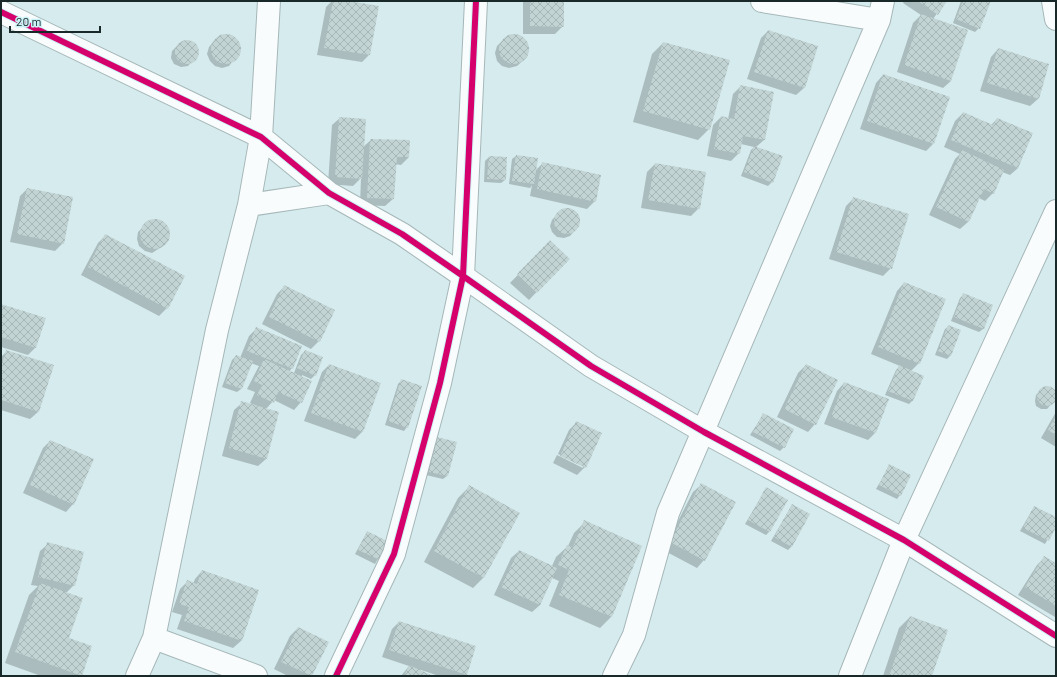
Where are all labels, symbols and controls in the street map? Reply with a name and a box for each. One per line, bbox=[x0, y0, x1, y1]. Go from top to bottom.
scale bar bbox=[10, 8, 100, 34]
text: 20 m bbox=[16, 14, 42, 28]

